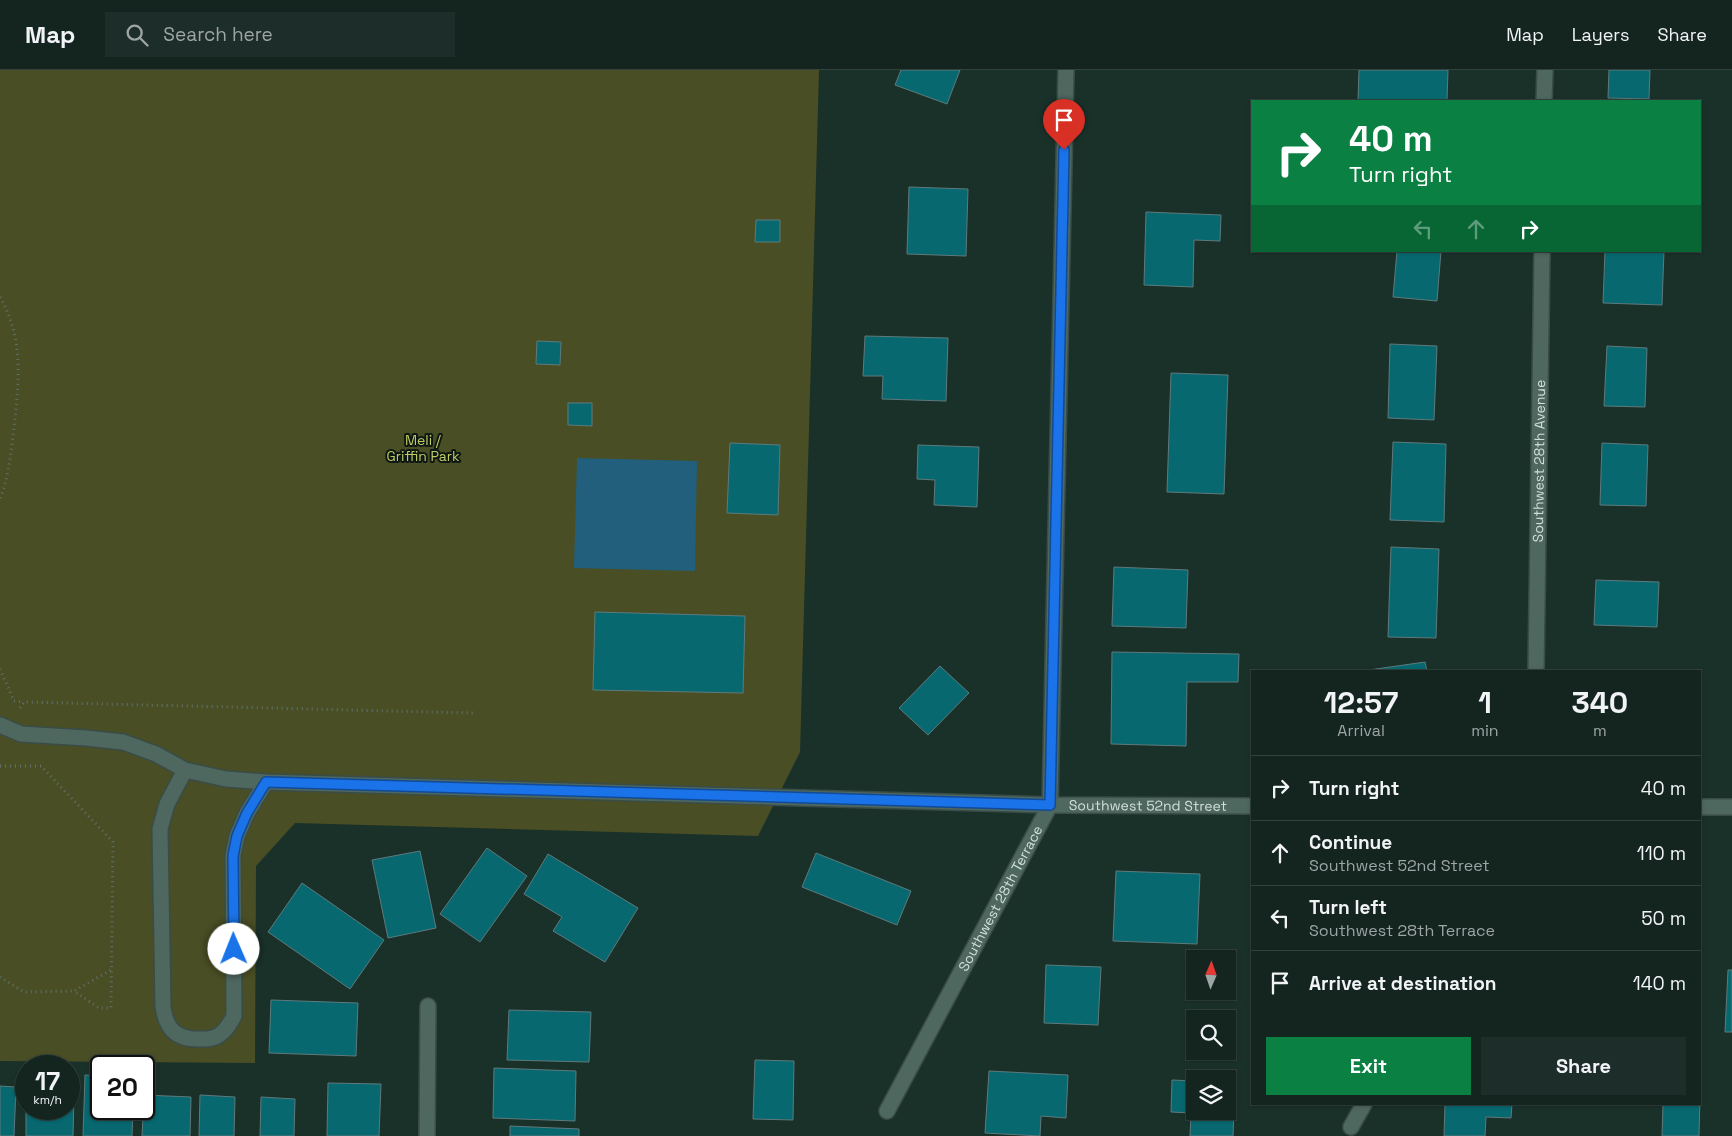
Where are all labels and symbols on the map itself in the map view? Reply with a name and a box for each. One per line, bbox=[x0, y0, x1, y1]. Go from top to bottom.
pin bbox=[1043, 99, 1085, 150]
street label: Southwest 28th Avenue bbox=[1529, 380, 1549, 542]
park label: Meli / Griffin Park bbox=[386, 431, 460, 465]
street label: Southwest 52nd Street bbox=[1069, 796, 1227, 815]
street label: Southwest 28th Terrace bbox=[954, 822, 1047, 974]
position arrow bbox=[207, 922, 259, 974]
north arrow bbox=[1186, 950, 1236, 1000]
speed limit sign: 20 bbox=[90, 1055, 155, 1120]

